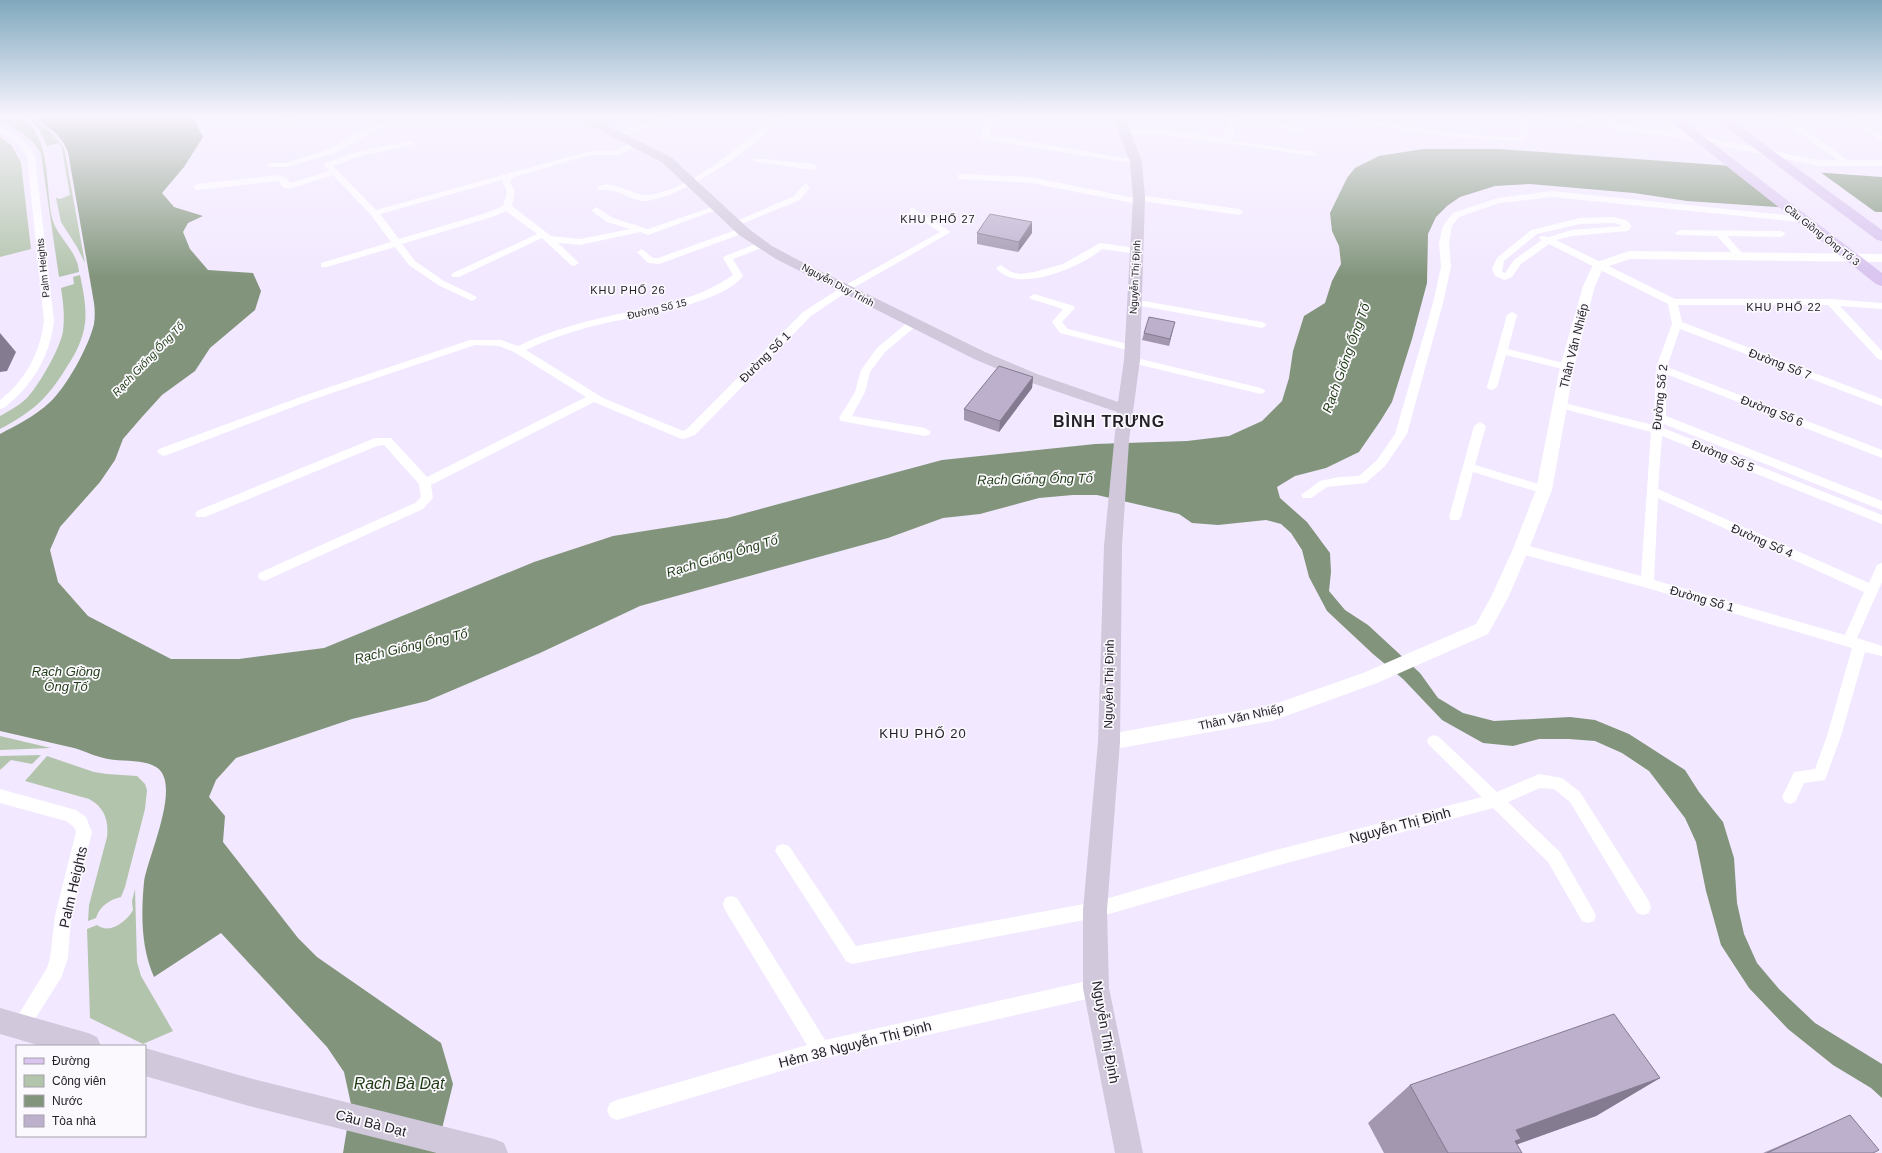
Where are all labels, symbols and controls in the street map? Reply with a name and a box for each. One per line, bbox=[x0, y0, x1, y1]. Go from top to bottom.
street label: Cầu Giồng Ông Tố 3 bbox=[1782, 202, 1863, 268]
district label: KHU PHỐ 27 bbox=[900, 212, 976, 225]
street label: Palm Heights bbox=[34, 238, 52, 298]
street label: Nguyễn Thị Định bbox=[1127, 240, 1142, 314]
street label: Nguyễn Duy Trinh bbox=[800, 260, 876, 309]
district label: KHU PHỐ 26 bbox=[590, 283, 666, 296]
street label: Đường Số 15 bbox=[626, 297, 688, 321]
water label: Rạch Giống Ống Tố bbox=[1319, 299, 1373, 415]
district label: KHU PHỐ 22 bbox=[1746, 300, 1822, 313]
street label: Thân Văn Nhiếp bbox=[1557, 302, 1591, 390]
water label: Rạch Giống Ống Tố bbox=[110, 319, 187, 398]
street label: Đường Số 1 bbox=[737, 329, 793, 385]
street label: Đường Số 7 bbox=[1747, 346, 1814, 382]
street label: Đường Số 2 bbox=[1650, 363, 1670, 431]
street label: Đường Số 6 bbox=[1739, 393, 1806, 429]
district label: BÌNH TRƯNG bbox=[1053, 412, 1165, 430]
street label: Đường Số 5 bbox=[1690, 437, 1756, 475]
water label: Rạch Giống Ống Tố bbox=[977, 470, 1095, 488]
street label: Đường Số 4 bbox=[1729, 521, 1795, 561]
water label: Rạch Giống Ống Tố bbox=[665, 531, 781, 580]
street label: Đường Số 1 bbox=[1668, 583, 1736, 615]
water label: Rạch Giống Ống Tố bbox=[353, 625, 471, 666]
street label: Nguyễn Thị Định bbox=[1100, 639, 1117, 729]
water label: Rạch Giồng Ông Tố bbox=[32, 664, 101, 694]
street label: Thân Văn Nhiếp bbox=[1197, 701, 1285, 733]
district label: KHU PHỐ 20 bbox=[879, 726, 967, 741]
street label: Nguyễn Thị Định bbox=[1348, 804, 1452, 846]
street label: Palm Heights bbox=[56, 845, 90, 929]
street label: Nguyễn Thị Định bbox=[1089, 979, 1123, 1085]
street label: Hẻm 38 Nguyễn Thị Định bbox=[777, 1017, 933, 1071]
legend bbox=[16, 1045, 146, 1137]
text: Đường bbox=[52, 1054, 90, 1068]
text: Công viên bbox=[52, 1074, 106, 1088]
water label: Rạch Bà Dạt bbox=[354, 1075, 445, 1092]
text: Nước bbox=[52, 1094, 83, 1108]
street label: Cầu Bà Dạt bbox=[334, 1106, 408, 1140]
text: Tòa nhà bbox=[52, 1114, 96, 1128]

